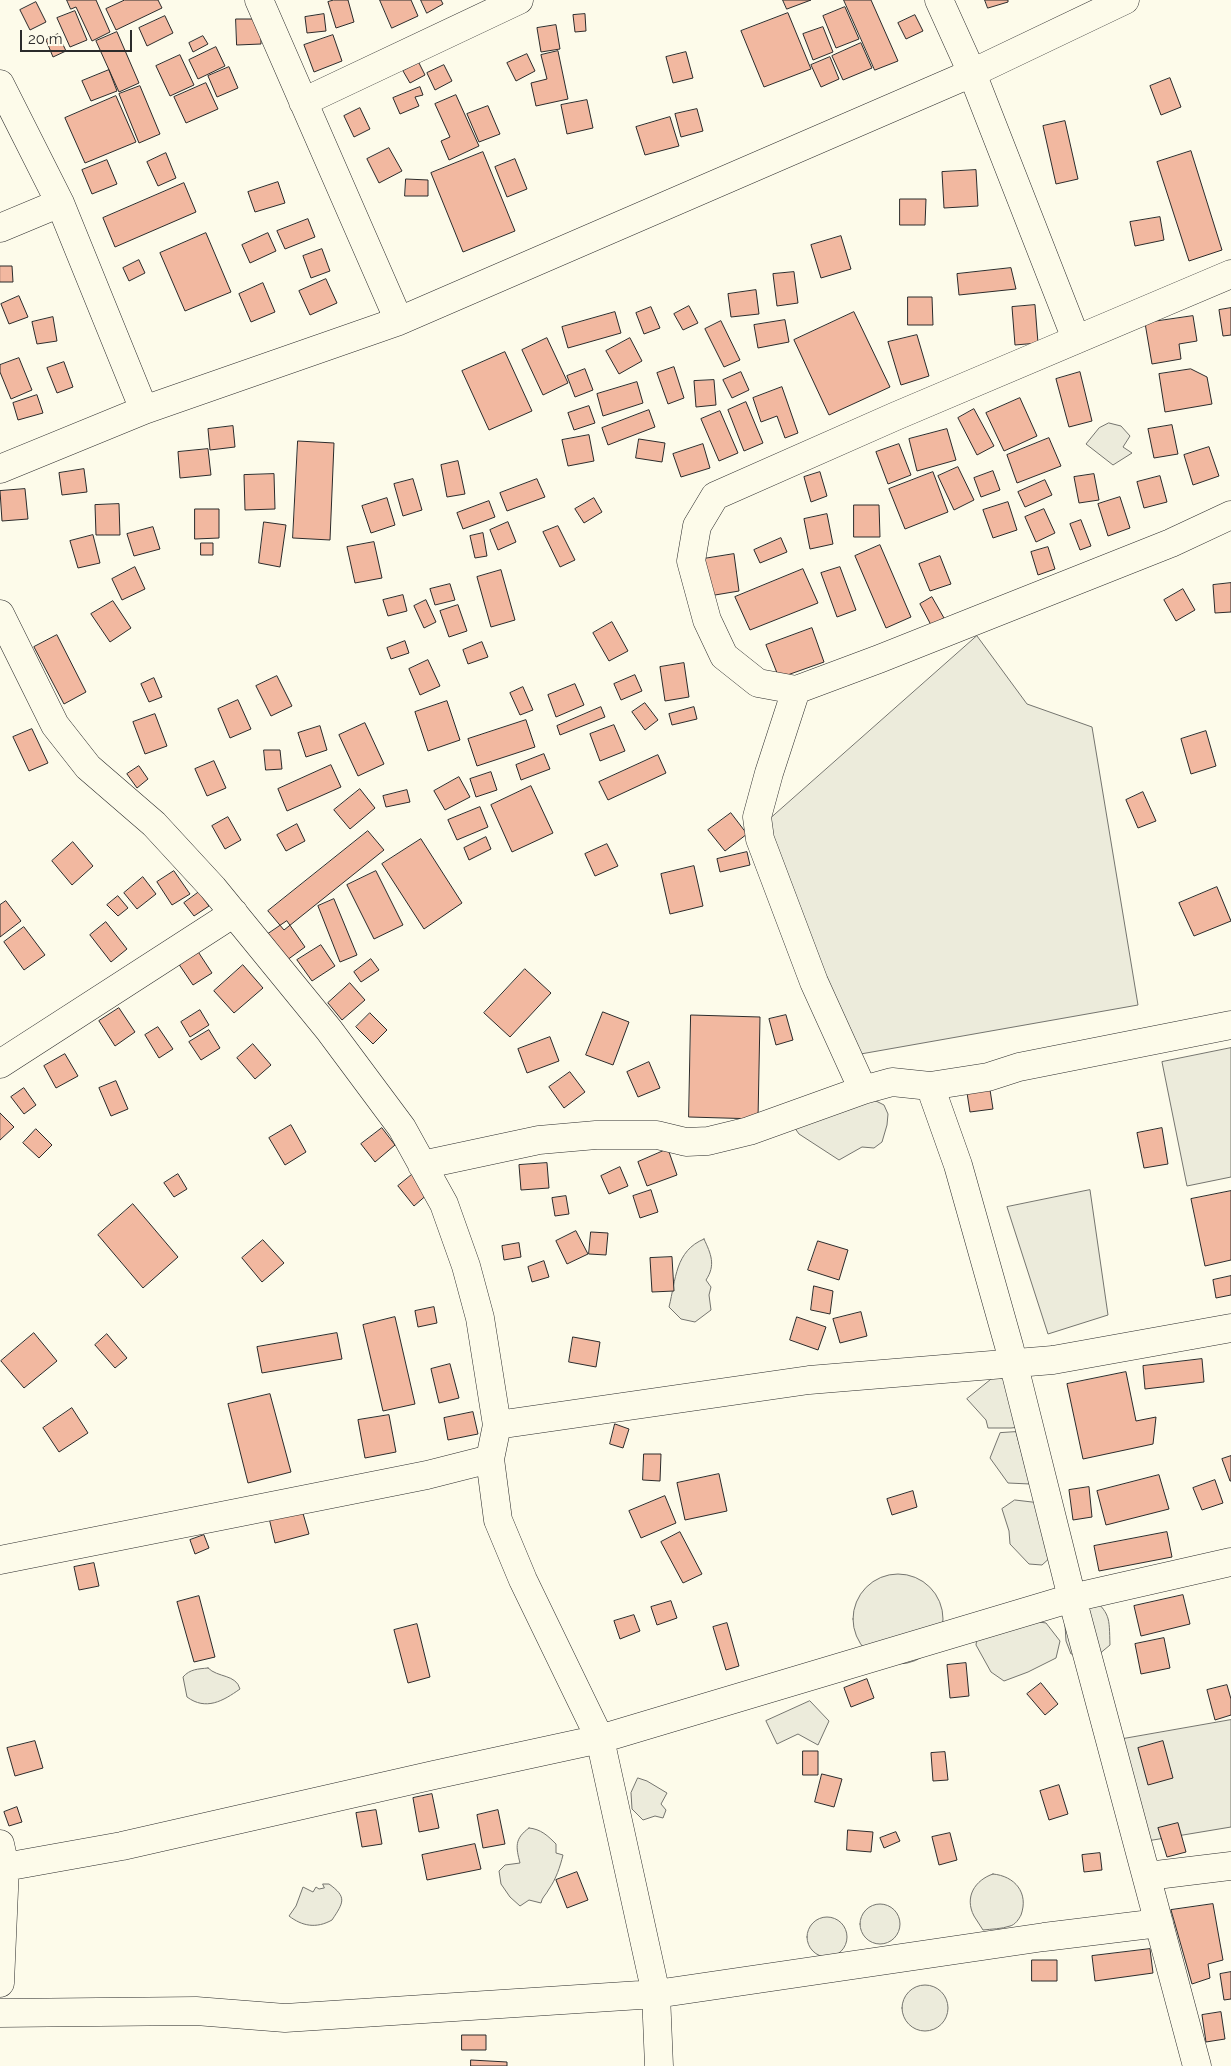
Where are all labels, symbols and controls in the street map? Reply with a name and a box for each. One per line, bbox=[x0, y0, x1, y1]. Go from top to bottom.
scale bar bbox=[22, 20, 135, 52]
text: 20 m bbox=[28, 30, 63, 48]

